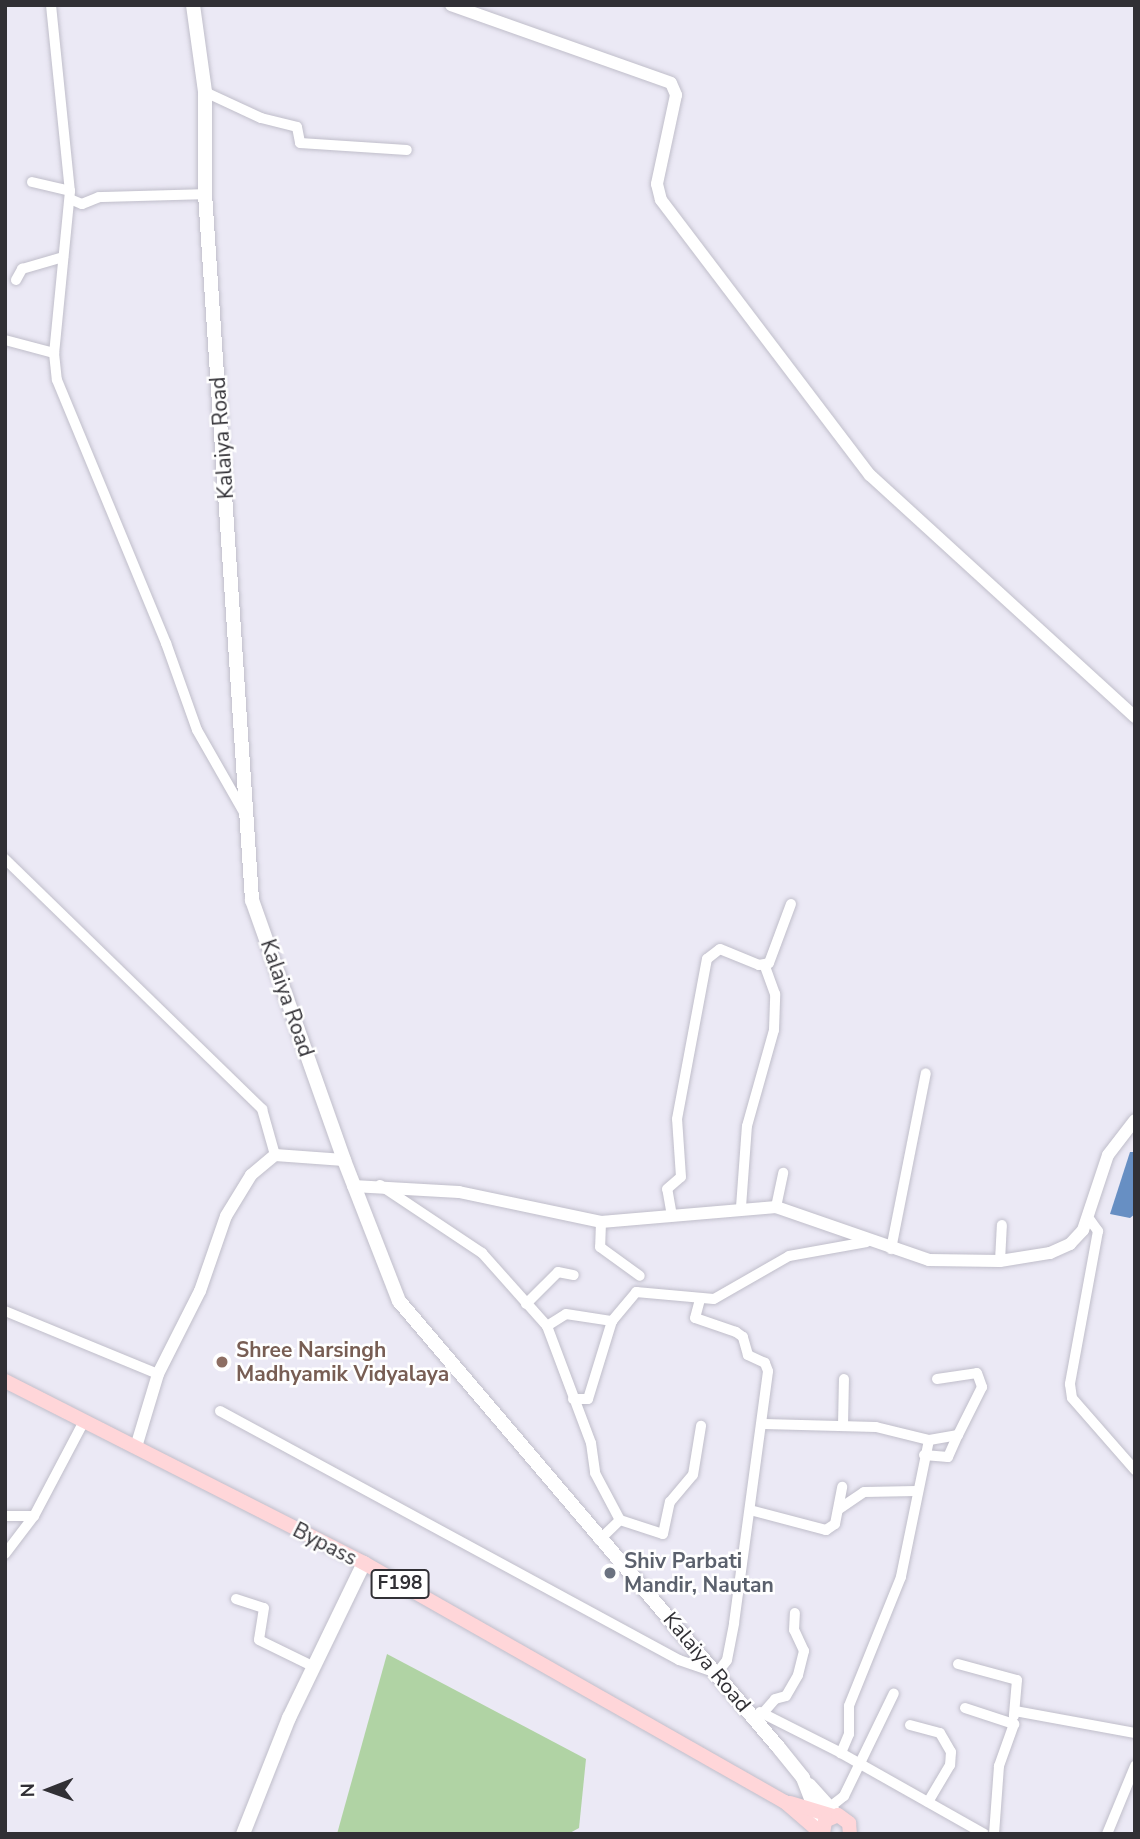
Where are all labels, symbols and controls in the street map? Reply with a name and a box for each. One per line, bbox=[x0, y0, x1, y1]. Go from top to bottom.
street label: Kalaiya Road bbox=[205, 376, 239, 500]
street label: Kalaiya Road bbox=[255, 936, 319, 1060]
place label: Shree Narsingh Madhyamik Vidyalaya bbox=[236, 1337, 449, 1387]
marker: Shree Narsingh Madhyamik Vidyalaya bbox=[214, 1354, 230, 1370]
street label: Bypass bbox=[289, 1517, 361, 1571]
place label: Shiv Parbati Mandir, Nautan bbox=[624, 1548, 774, 1598]
marker: Shiv Parbati Mandir, Nautan bbox=[602, 1565, 618, 1581]
road number: F198 bbox=[370, 1568, 430, 1600]
street label: Kalaiya Road bbox=[658, 1607, 756, 1717]
north arrow bbox=[14, 1755, 84, 1825]
text: N bbox=[15, 1783, 41, 1798]

